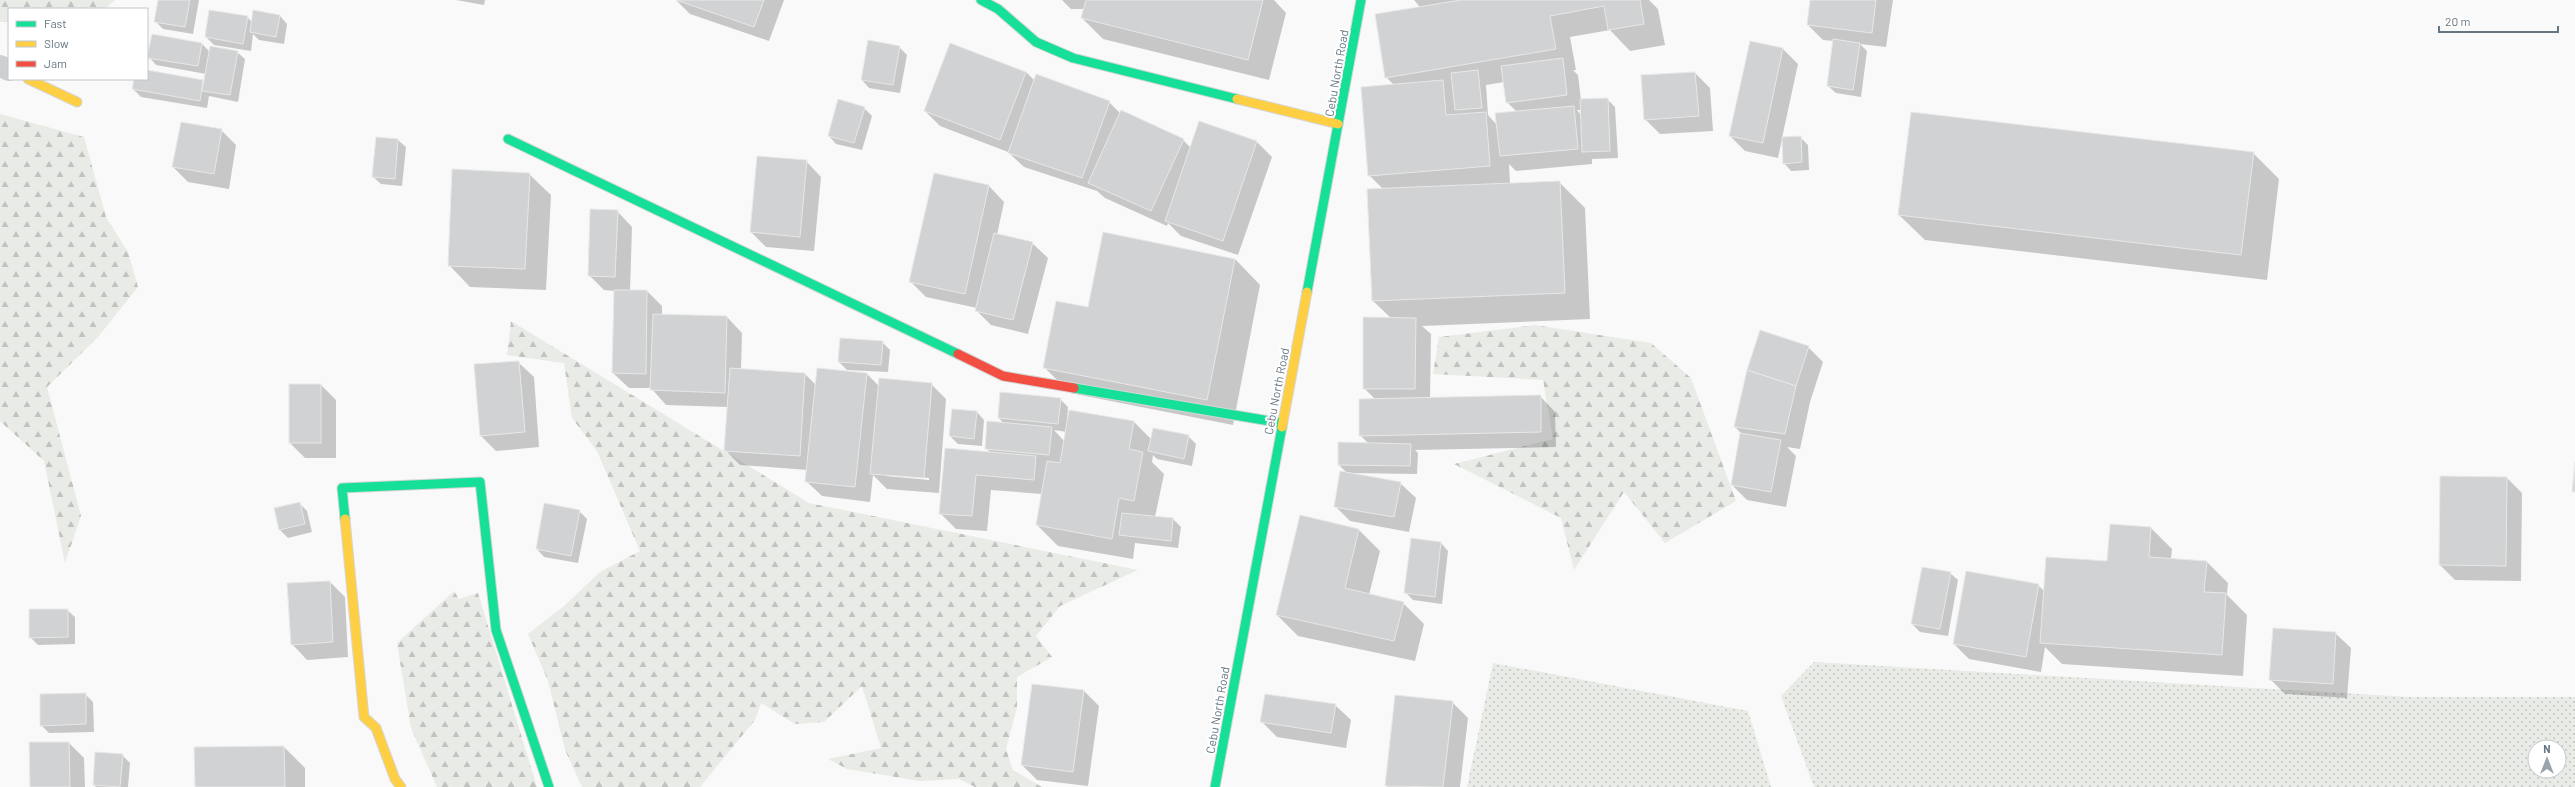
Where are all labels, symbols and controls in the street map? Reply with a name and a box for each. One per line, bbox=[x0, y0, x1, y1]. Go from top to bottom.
legend bbox=[8, 8, 148, 80]
scale bar bbox=[2439, 8, 2558, 34]
text: 20 m bbox=[2445, 14, 2471, 28]
text: Fast bbox=[44, 16, 67, 30]
street label: Cebu North Road bbox=[1321, 28, 1351, 118]
text: Slow bbox=[44, 36, 69, 50]
text: Jam bbox=[44, 56, 67, 70]
street label: Cebu North Road bbox=[1261, 346, 1291, 436]
street label: Cebu North Road bbox=[1202, 665, 1232, 755]
north arrow bbox=[2527, 739, 2567, 779]
text: N bbox=[2543, 742, 2551, 755]

